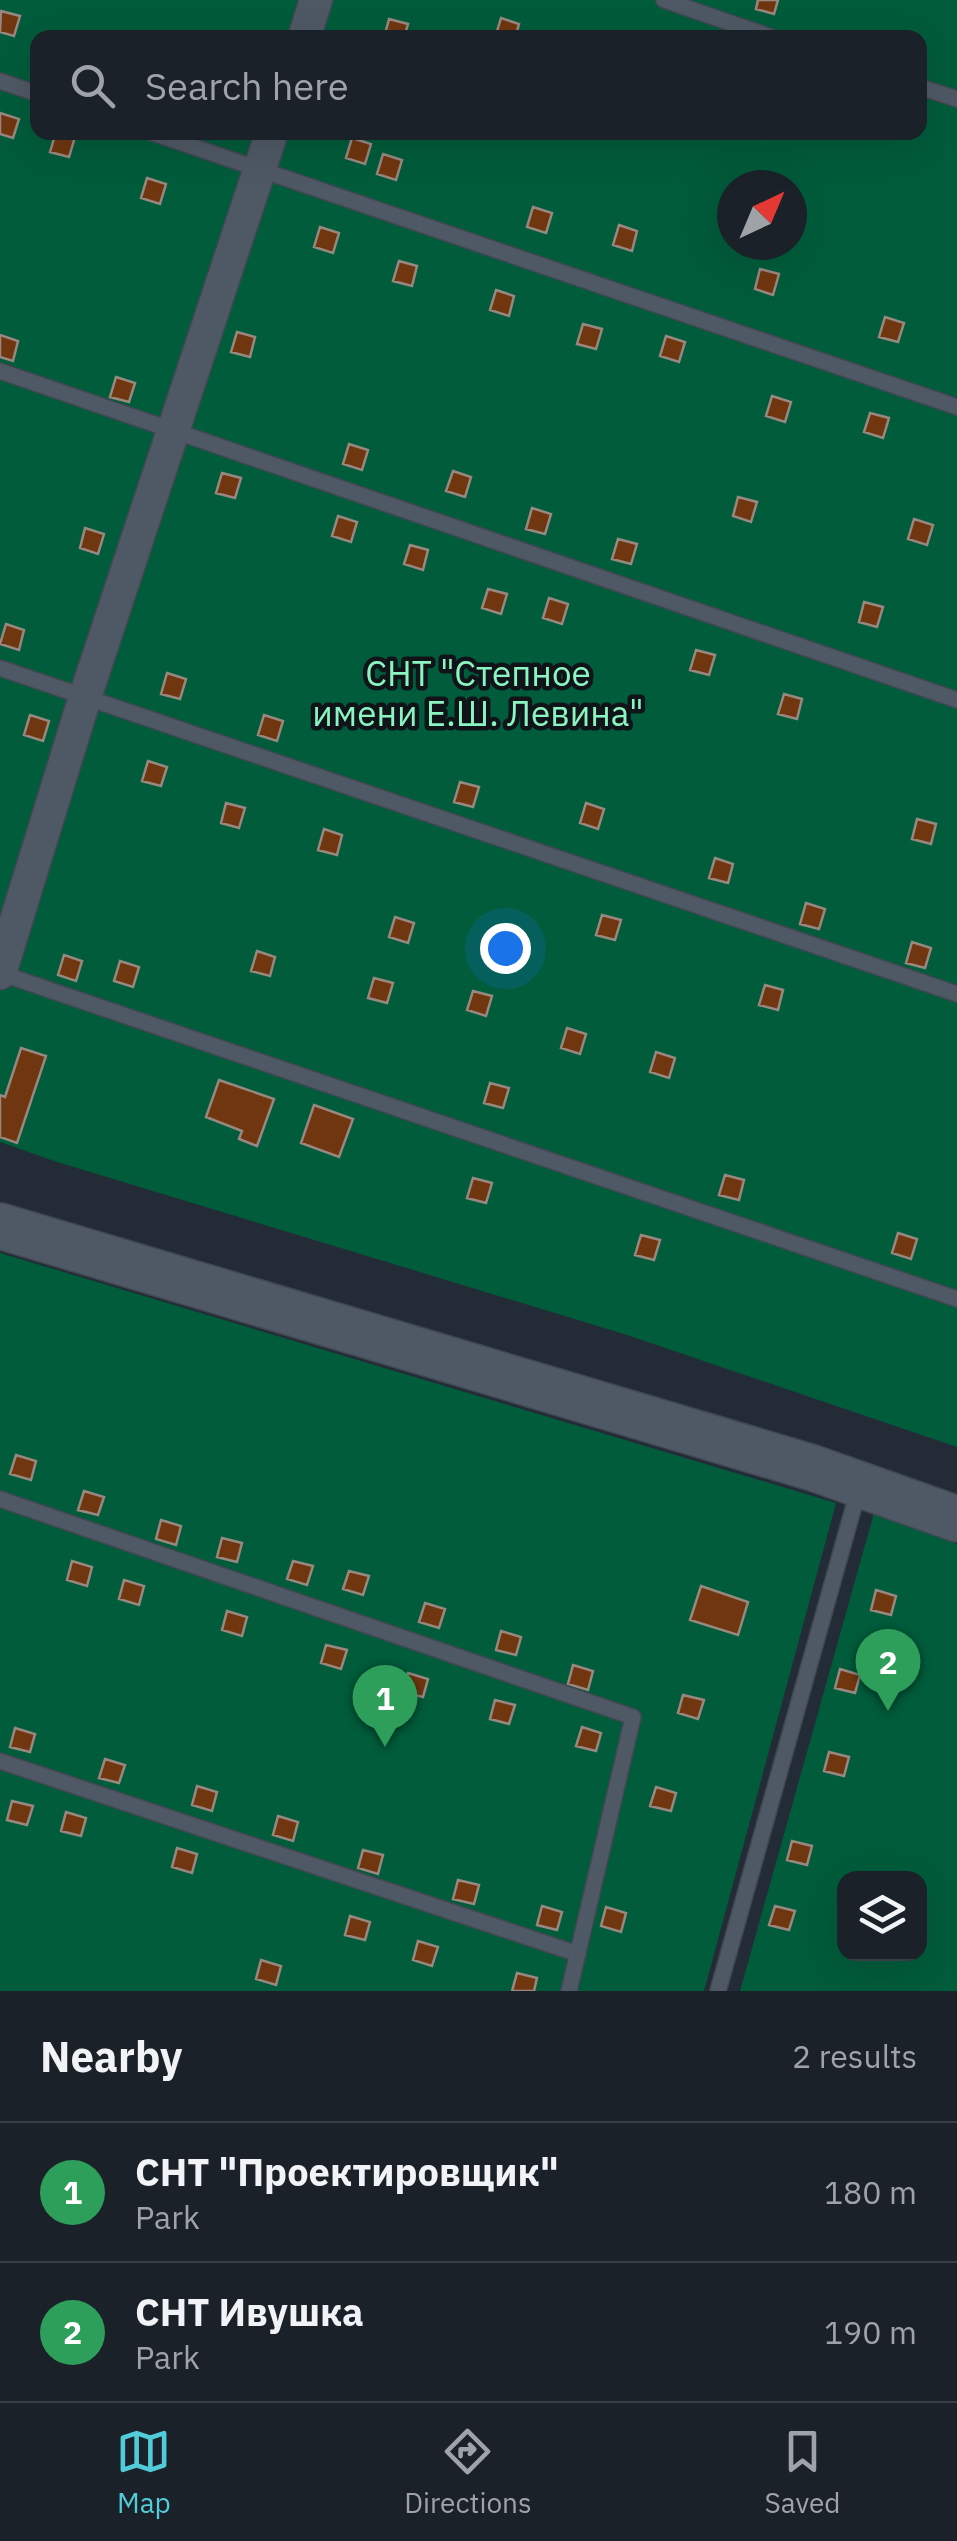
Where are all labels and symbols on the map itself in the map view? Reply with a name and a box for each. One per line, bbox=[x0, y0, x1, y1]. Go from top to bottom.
north arrow bbox=[717, 170, 807, 260]
park label: СНТ "Степное имени Е.Ш. Левина" bbox=[312, 650, 644, 736]
your location bbox=[480, 923, 531, 974]
pin: 2 bbox=[856, 1628, 920, 1711]
pin: 1 bbox=[352, 1664, 418, 1747]

